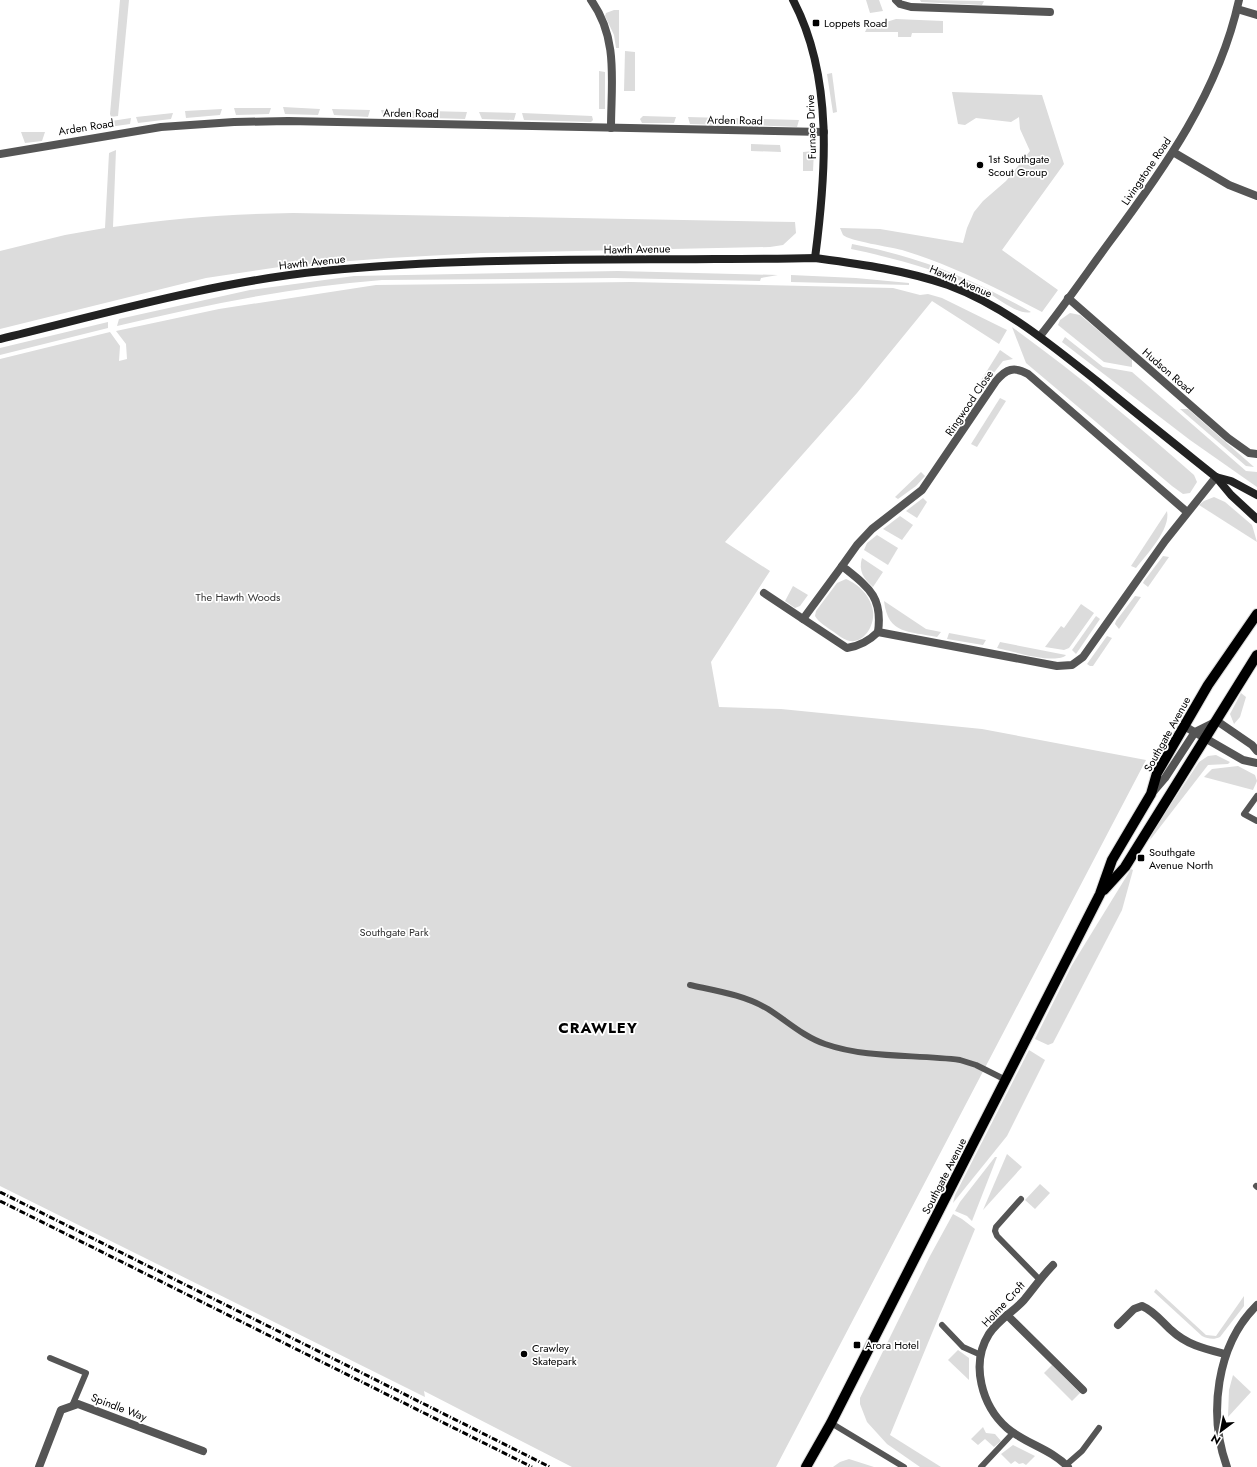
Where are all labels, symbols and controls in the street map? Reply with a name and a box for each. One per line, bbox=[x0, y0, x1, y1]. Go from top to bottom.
place label: Loppets Road bbox=[824, 15, 887, 31]
marker: Loppets Road bbox=[811, 18, 821, 28]
street label: Furnace Drive bbox=[802, 94, 820, 160]
street label: Arden Road bbox=[383, 105, 439, 121]
street label: Arden Road bbox=[707, 112, 763, 128]
street label: Arden Road bbox=[57, 115, 115, 139]
street label: Livingstone Road bbox=[1117, 134, 1175, 208]
place label: 1st Southgate Scout Group bbox=[988, 151, 1050, 180]
marker: 1st Southgate Scout Group bbox=[975, 160, 985, 170]
street label: Hawth Avenue bbox=[604, 240, 671, 258]
street label: Hawth Avenue bbox=[278, 251, 346, 273]
street label: Hawth Avenue bbox=[927, 261, 995, 301]
street label: Hudson Road bbox=[1139, 344, 1197, 398]
street label: Ringwood Close bbox=[941, 367, 997, 439]
park label: The Hawth Woods bbox=[196, 589, 281, 605]
street label: Southgate Avenue bbox=[1140, 693, 1194, 774]
place label: Southgate Avenue North bbox=[1149, 844, 1213, 873]
marker: Southgate Avenue North bbox=[1136, 853, 1146, 863]
park label: Southgate Park bbox=[360, 924, 429, 940]
district label: CRAWLEY bbox=[558, 1017, 638, 1039]
street label: Southgate Avenue bbox=[918, 1135, 970, 1217]
street label: Holme Croft bbox=[978, 1277, 1028, 1330]
place label: Arora Hotel bbox=[865, 1337, 919, 1353]
place label: Crawley Skatepark bbox=[532, 1340, 577, 1369]
marker: Arora Hotel bbox=[852, 1340, 862, 1350]
marker: Crawley Skatepark bbox=[519, 1349, 529, 1359]
street label: Spindle Way bbox=[89, 1389, 149, 1425]
north arrow bbox=[1201, 1411, 1241, 1451]
text: N bbox=[1208, 1430, 1224, 1449]

